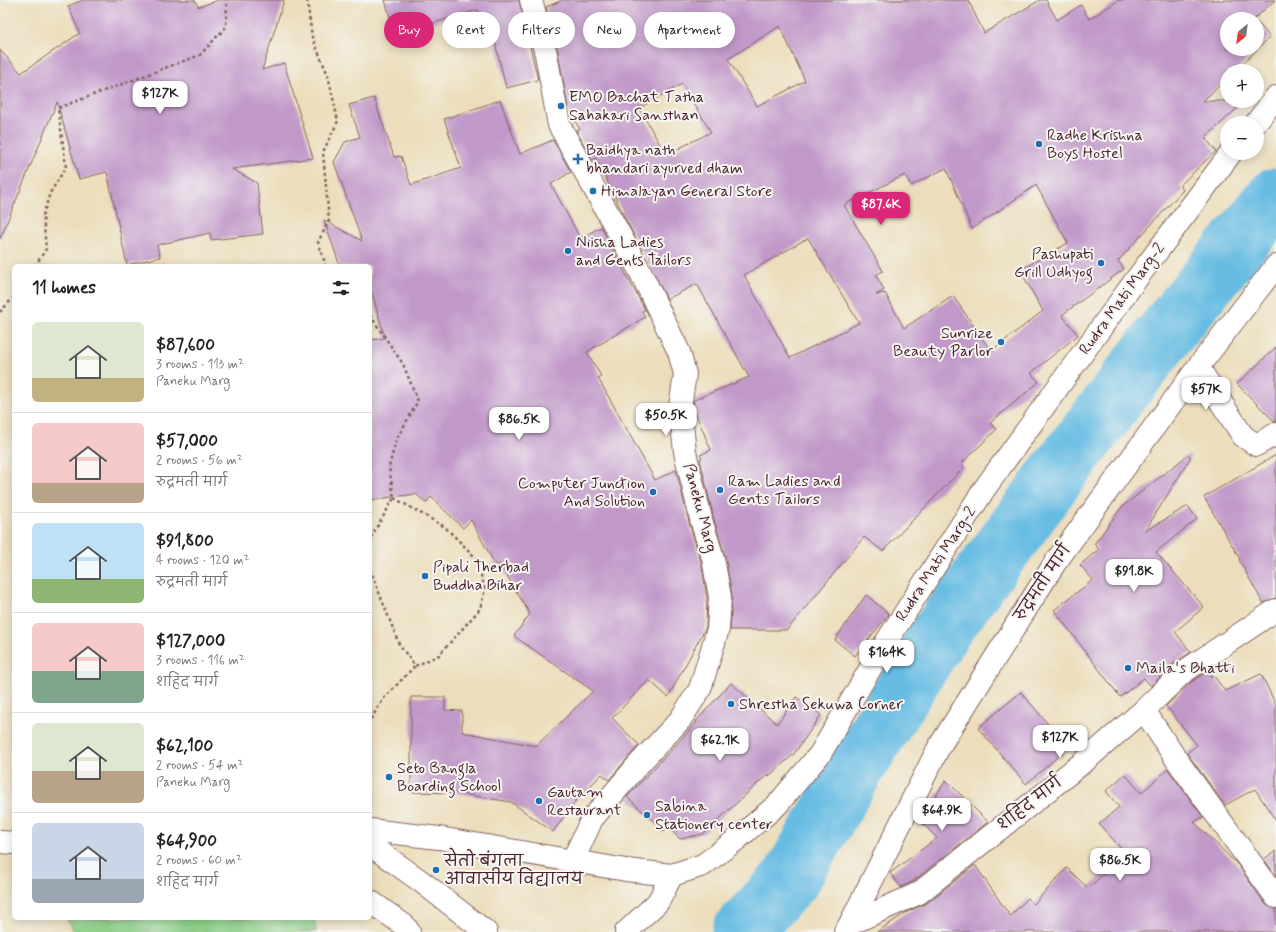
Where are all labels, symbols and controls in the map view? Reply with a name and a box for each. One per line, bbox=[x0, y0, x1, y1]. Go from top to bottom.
chip: Buy bbox=[384, 12, 434, 48]
chip: Rent bbox=[442, 12, 500, 48]
chip: Filters bbox=[508, 12, 575, 48]
chip: New bbox=[583, 12, 636, 48]
chip: Apartment bbox=[644, 12, 735, 48]
north arrow bbox=[1220, 12, 1264, 56]
map controls bbox=[1220, 12, 1264, 160]
button: + bbox=[1220, 64, 1264, 108]
pin: $127K bbox=[132, 81, 188, 115]
text: $127K bbox=[142, 85, 178, 102]
place label: EMO Bachat Tatha Sahakari Sansthan bbox=[569, 87, 704, 126]
marker: EMO Bachat Tatha Sahakari Sansthan bbox=[556, 101, 566, 111]
button: − bbox=[1220, 116, 1264, 160]
place label: Radhe Krishna Boys Hostel bbox=[1047, 125, 1143, 164]
marker: Radhe Krishna Boys Hostel bbox=[1034, 139, 1044, 149]
place label: Baidhya nath bhandari ayurved dham bbox=[586, 140, 743, 179]
marker: Baidhya nath bhandari ayurved dham bbox=[573, 154, 583, 164]
place label: Himalayan General Store bbox=[601, 181, 772, 202]
marker: Himalayan General Store bbox=[588, 186, 598, 196]
pin: $87.6K bbox=[848, 192, 914, 226]
text: $87.6K bbox=[861, 196, 901, 213]
place label: Niisha Ladies and Gents Tailors bbox=[576, 232, 691, 271]
street label: Rudra Mati Marg-2 bbox=[1074, 239, 1171, 360]
place label: Pashupati Grill Udhyog bbox=[1014, 244, 1093, 284]
marker: Niisha Ladies and Gents Tailors bbox=[563, 246, 573, 256]
marker: Pashupati Grill Udhyog bbox=[1096, 258, 1106, 268]
text: 11 homes bbox=[32, 277, 96, 299]
icon: filters bbox=[330, 277, 352, 299]
place label: Sunrize Beauty Parlor bbox=[893, 323, 994, 362]
text: $87,600 bbox=[156, 334, 215, 356]
marker: Sunrize Beauty Parlor bbox=[996, 337, 1006, 347]
icon: home bbox=[64, 338, 112, 386]
text: 3 rooms · 113 m² bbox=[156, 356, 244, 373]
text: Paneku Marg bbox=[156, 373, 230, 390]
pin: $57K bbox=[1182, 377, 1230, 411]
text: $57K bbox=[1190, 381, 1222, 398]
pin: $50.5K bbox=[633, 403, 699, 437]
pin: $86.5K bbox=[486, 407, 552, 441]
text: $50.5K bbox=[645, 407, 687, 424]
text: $86.5K bbox=[498, 411, 540, 428]
text: $57,000 bbox=[156, 430, 218, 452]
icon: home bbox=[64, 439, 112, 487]
text: 2 rooms · 56 m² bbox=[156, 452, 243, 469]
street label: Paneku Marg bbox=[677, 461, 722, 555]
place label: Ram Ladies and Gents Tailors bbox=[728, 471, 840, 510]
place label: Computer Junction And Solution bbox=[518, 473, 645, 512]
text: रुद्रमती मार्ग bbox=[156, 474, 227, 491]
marker: Ram Ladies and Gents Tailors bbox=[715, 485, 725, 495]
marker: Computer Junction And Solution bbox=[648, 487, 658, 497]
street label: Rudra Mati Marg-2 bbox=[891, 502, 982, 626]
text: $91,800 bbox=[156, 530, 214, 552]
icon: home bbox=[64, 539, 112, 587]
street label: रुद्रमती मार्ग bbox=[1008, 539, 1077, 626]
text: 4 rooms · 120 m² bbox=[156, 552, 249, 569]
place label: Pipali Therbad Buddha Bihar bbox=[433, 557, 529, 596]
pin: $91.8K bbox=[1101, 559, 1167, 593]
text: $91.8K bbox=[1115, 563, 1153, 580]
marker: Pipali Therbad Buddha Bihar bbox=[420, 571, 430, 581]
text: रुद्रमती मार्ग bbox=[156, 574, 227, 591]
text: $127,000 bbox=[156, 630, 225, 652]
icon: home bbox=[64, 639, 112, 687]
pin: $164K bbox=[859, 640, 915, 674]
text: $164K bbox=[868, 644, 906, 661]
text: 3 rooms · 116 m² bbox=[156, 652, 245, 669]
place label: Maila's Bhatti bbox=[1136, 658, 1235, 679]
marker: Maila's Bhatti bbox=[1123, 663, 1133, 673]
text: शहिद मार्ग bbox=[156, 674, 218, 691]
place label: Shrestha Sekuwa Corner bbox=[739, 694, 903, 715]
marker: Shrestha Sekuwa Corner bbox=[726, 699, 736, 709]
pin: $127K bbox=[1032, 725, 1088, 759]
pin: $62.1K bbox=[687, 728, 753, 762]
text: $127K bbox=[1042, 729, 1078, 746]
text: $62.1K bbox=[701, 732, 739, 749]
text: $62,100 bbox=[156, 735, 213, 757]
icon: home bbox=[64, 739, 112, 787]
text: 2 rooms · 54 m² bbox=[156, 757, 243, 774]
place label: Seto Bangla Boarding School bbox=[397, 758, 502, 798]
street label: शहिद मार्ग bbox=[992, 770, 1068, 836]
marker: Seto Bangla Boarding School bbox=[384, 772, 394, 782]
text: Paneku Marg bbox=[156, 774, 230, 791]
place label: Gautam Restaurant bbox=[547, 782, 622, 821]
marker: Gautam Restaurant bbox=[534, 796, 544, 806]
place label: Sabina Stationery center bbox=[655, 796, 773, 835]
pin: $64.9K bbox=[909, 798, 975, 832]
text: $64.9K bbox=[922, 802, 962, 819]
marker: Sabina Stationery center bbox=[642, 810, 652, 820]
text: $64,900 bbox=[156, 830, 217, 852]
icon: home bbox=[64, 839, 112, 887]
place label: सेतो बंगला आवासीय विद्यालय bbox=[443, 847, 584, 890]
pin: $86.5K bbox=[1087, 848, 1153, 882]
text: 2 rooms · 60 m² bbox=[156, 852, 242, 869]
text: $86.5K bbox=[1099, 852, 1141, 869]
marker: सेतो बंगला आवासीय विद्यालय bbox=[431, 865, 441, 875]
text: शहिद मार्ग bbox=[156, 874, 218, 891]

